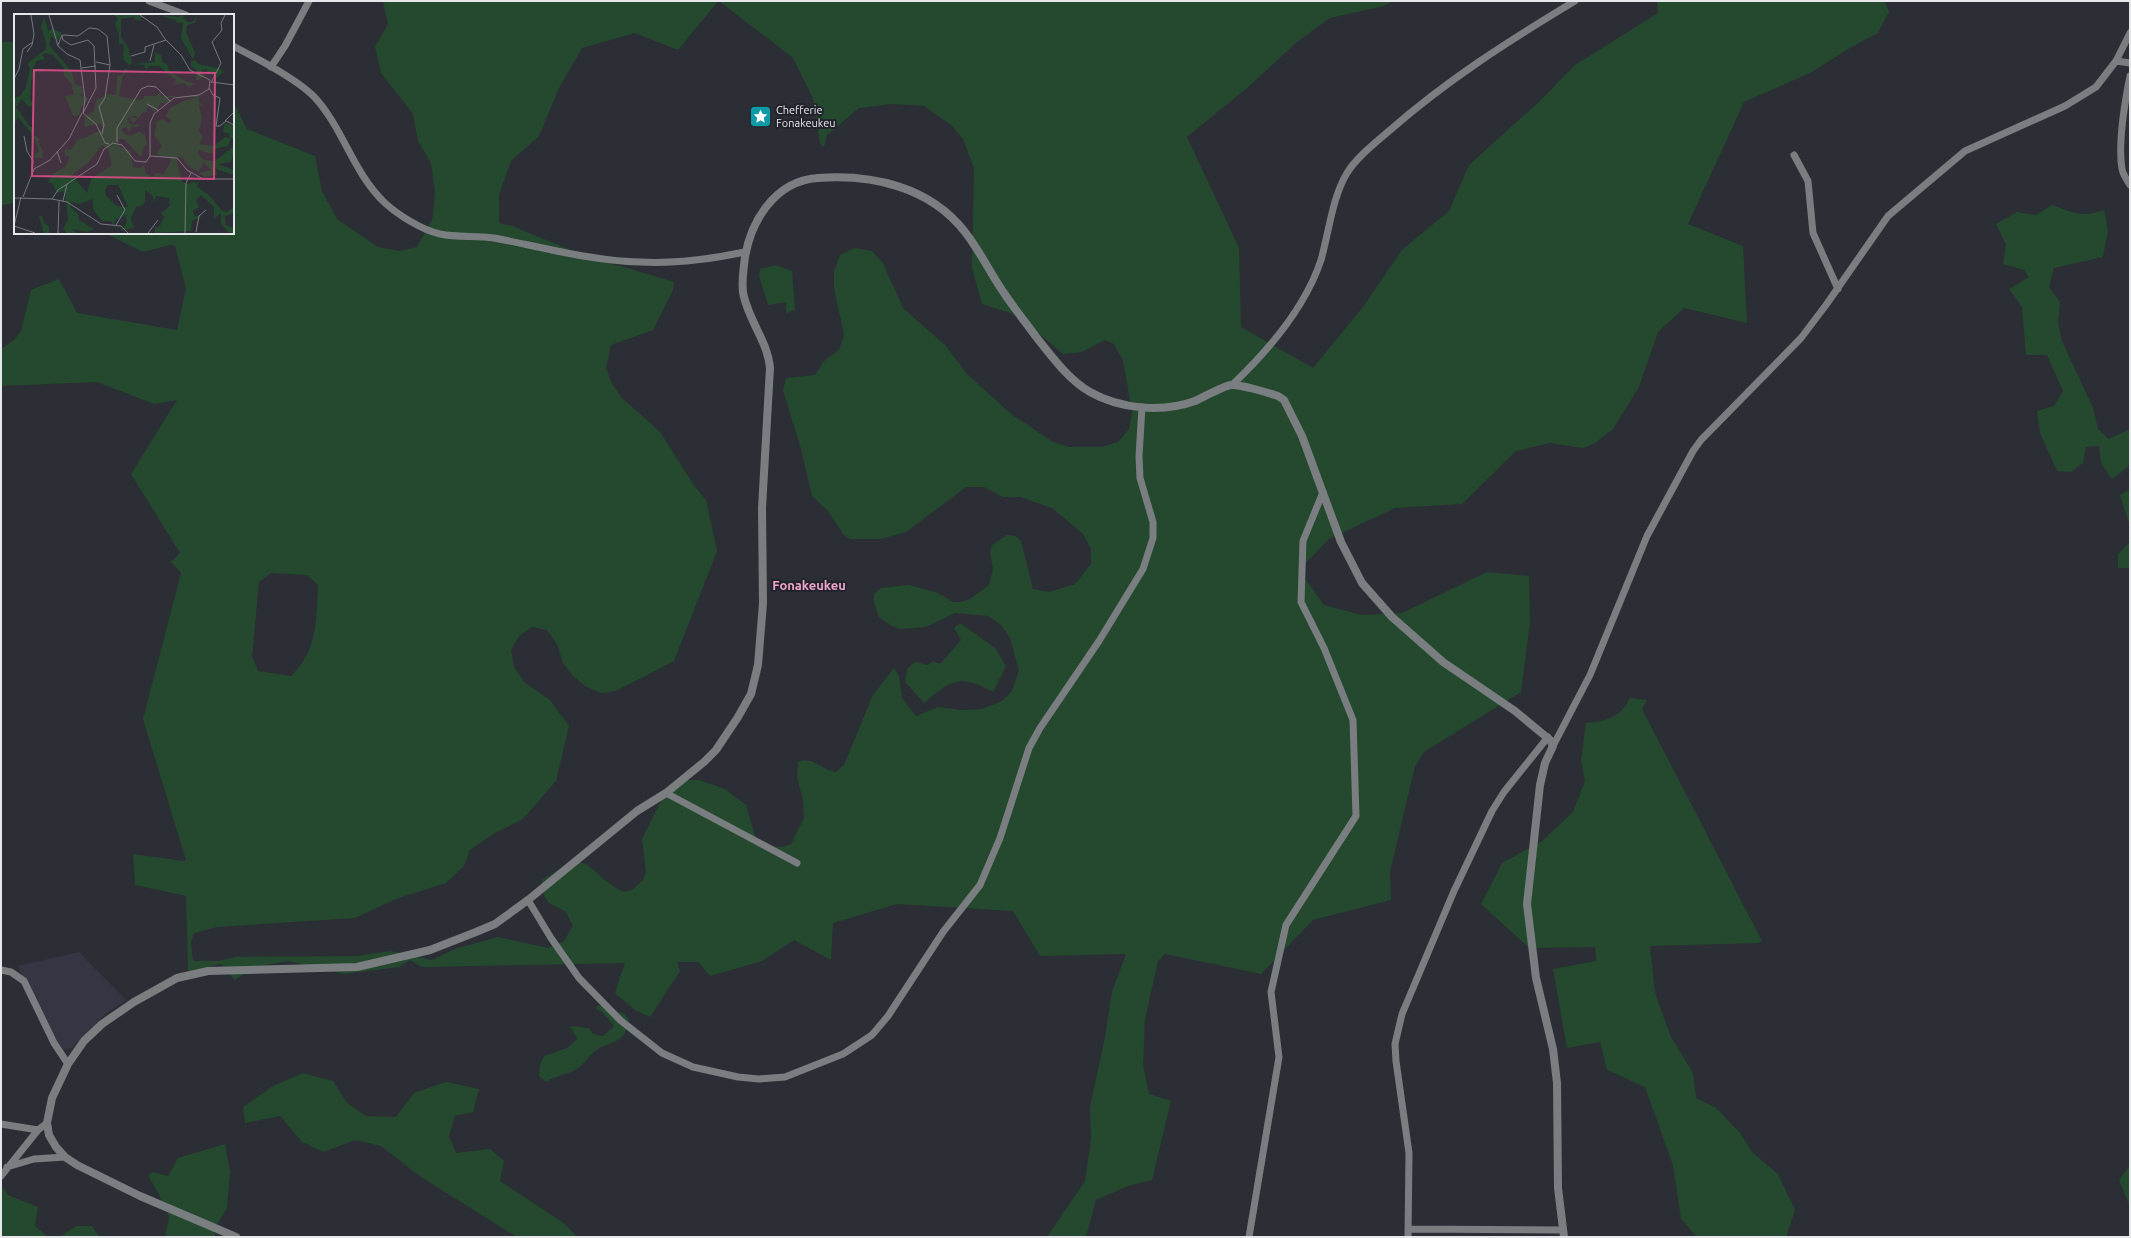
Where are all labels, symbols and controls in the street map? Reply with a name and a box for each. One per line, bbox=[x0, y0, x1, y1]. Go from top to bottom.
inset map bbox=[14, 14, 234, 234]
place icon: Chefferie Fonakeukeu bbox=[747, 103, 773, 129]
place label: Chefferie Fonakeukeu bbox=[776, 104, 836, 129]
district label: Fonakeukeu bbox=[772, 578, 846, 592]

